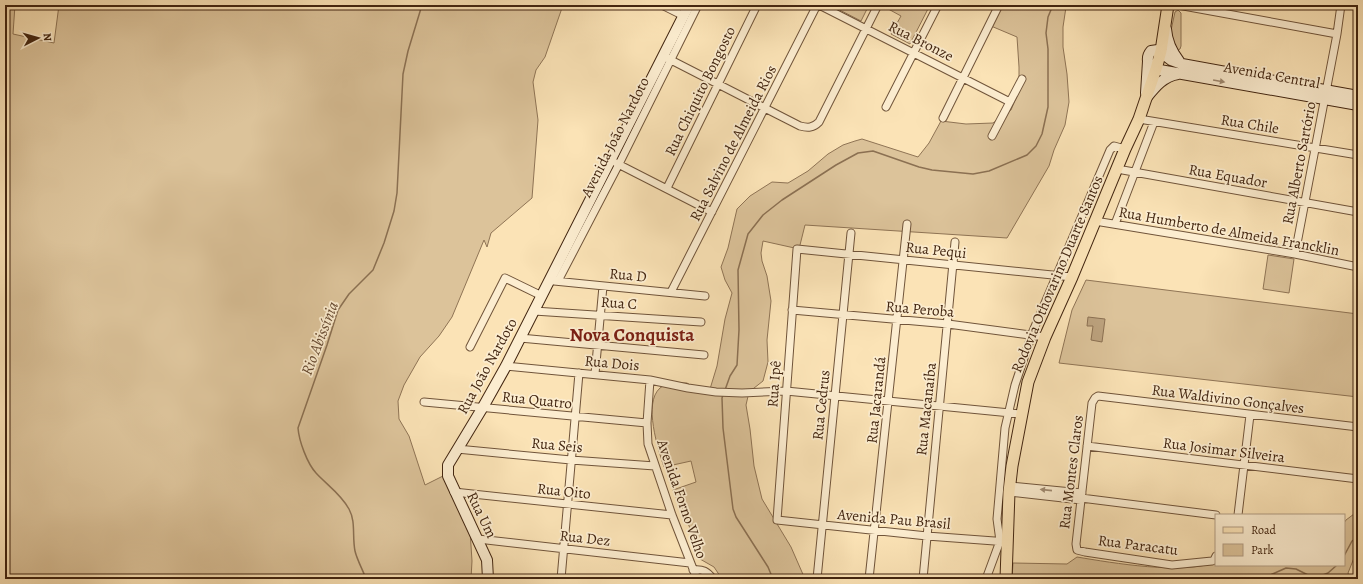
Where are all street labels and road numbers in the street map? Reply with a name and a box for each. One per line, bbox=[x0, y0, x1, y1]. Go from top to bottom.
street label: Rua Bronze bbox=[885, 16, 957, 66]
street label: Rua Chiquito Bongosto bbox=[660, 23, 740, 159]
street label: Avenida Central bbox=[1221, 57, 1322, 93]
street label: Rua Salvino de Almeida Rios bbox=[685, 62, 781, 224]
street label: Avenida João Nardoto bbox=[576, 74, 654, 201]
street label: Rua Alberto Sartório bbox=[1277, 100, 1321, 226]
street label: Rua Chile bbox=[1219, 110, 1281, 139]
street label: Rua Equador bbox=[1187, 159, 1269, 193]
street label: Rodovia Othovarino Duarte Santos bbox=[1006, 172, 1108, 376]
street label: Rua Humberto de Almeida Francklin bbox=[1117, 202, 1341, 260]
street label: Rua Pequi bbox=[905, 237, 967, 263]
street label: Rua D bbox=[609, 263, 647, 287]
street label: Rua C bbox=[600, 292, 638, 314]
street label: Rua Peroba bbox=[885, 296, 955, 322]
street label: Rua João Nardoto bbox=[452, 314, 522, 418]
street label: Rua Dois bbox=[584, 351, 640, 375]
street label: Rua Jacarandá bbox=[861, 356, 891, 444]
street label: Rua Ipê bbox=[762, 360, 786, 408]
street label: Rua Macanaíba bbox=[911, 361, 941, 457]
street label: Rua Cedrus bbox=[807, 369, 835, 441]
street label: Rua Waldivino Gonçalves bbox=[1151, 380, 1305, 418]
street label: Rua Quatro bbox=[501, 386, 573, 414]
street label: Rua Montes Claros bbox=[1054, 414, 1088, 530]
street label: Rua Seis bbox=[531, 433, 583, 457]
street label: Rua Josimar Silveira bbox=[1162, 433, 1286, 467]
street label: Avenida Forno Velho bbox=[652, 436, 712, 561]
street label: Rua Oito bbox=[536, 478, 592, 504]
street label: Rua Um bbox=[462, 489, 502, 542]
street label: Avenida Pau Brasil bbox=[836, 504, 952, 534]
street label: Rua Dez bbox=[559, 525, 611, 551]
street label: Rua Paracatu bbox=[1097, 530, 1180, 560]

